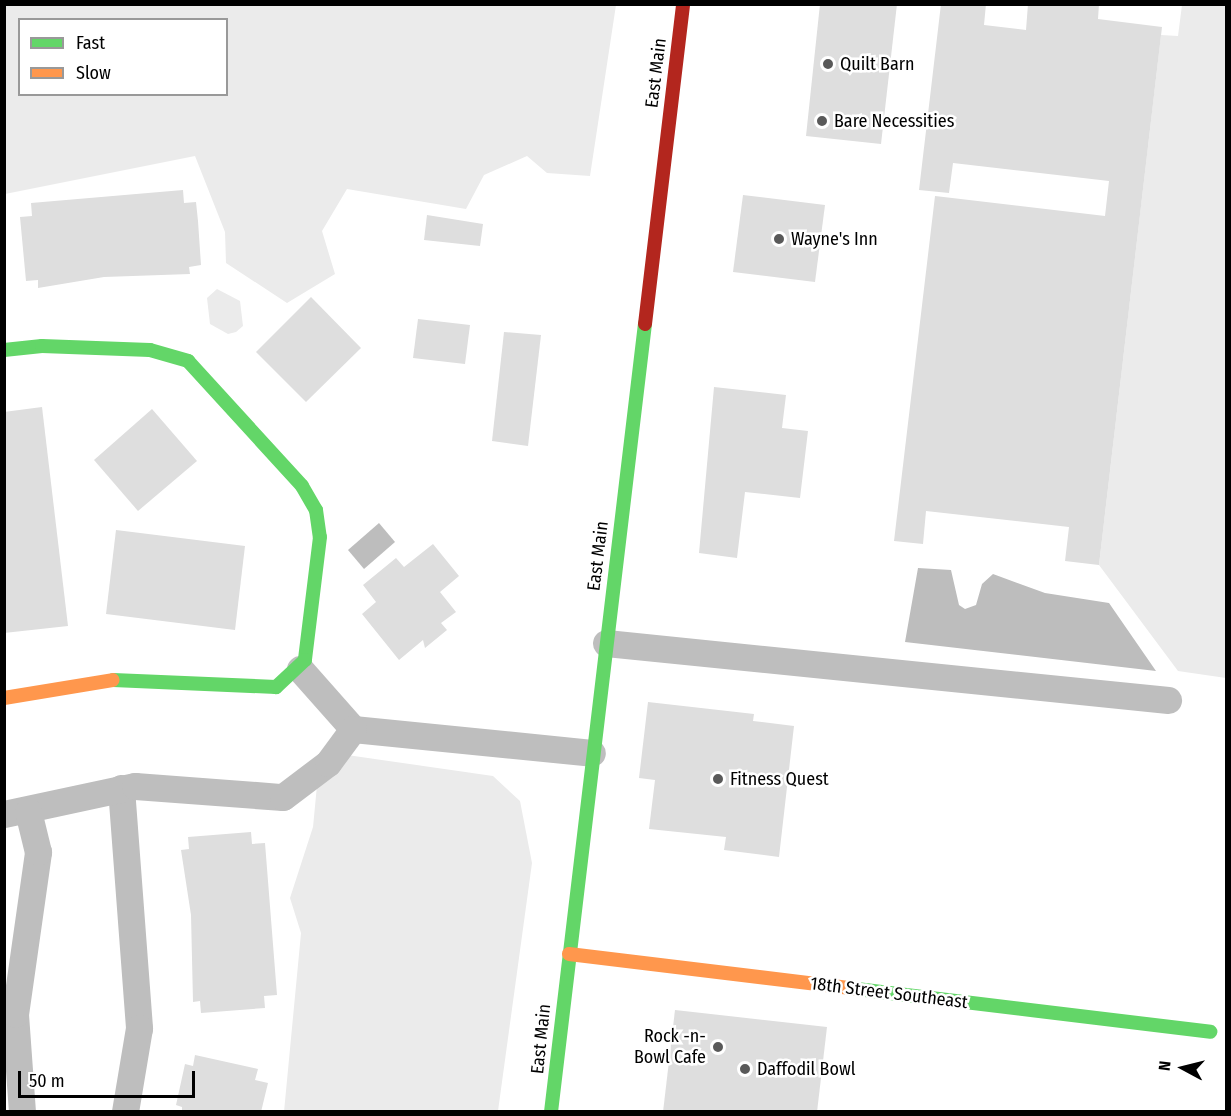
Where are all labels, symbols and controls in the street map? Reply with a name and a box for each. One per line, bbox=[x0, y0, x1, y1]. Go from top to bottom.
legend bbox=[18, 18, 228, 96]
text: Fast bbox=[76, 32, 105, 54]
street label: East Main bbox=[641, 37, 671, 109]
place label: Quilt Barn bbox=[840, 53, 915, 75]
marker: Quilt Barn bbox=[821, 57, 835, 71]
text: Slow bbox=[76, 62, 111, 84]
place label: Bare Necessities bbox=[834, 110, 954, 132]
marker: Bare Necessities bbox=[815, 114, 829, 128]
place label: Wayne's Inn bbox=[791, 228, 878, 250]
marker: Wayne's Inn bbox=[772, 232, 786, 246]
street label: East Main bbox=[583, 520, 613, 592]
place label: Fitness Quest bbox=[730, 768, 829, 790]
marker: Fitness Quest bbox=[711, 772, 725, 786]
street label: 18th Street Southeast bbox=[809, 973, 969, 1013]
street label: East Main bbox=[527, 1003, 555, 1075]
place label: Rock -n- Bowl Cafe bbox=[634, 1026, 706, 1068]
north arrow bbox=[1153, 1038, 1213, 1098]
marker: Rock -n- Bowl Cafe bbox=[711, 1040, 725, 1054]
place label: Daffodil Bowl bbox=[757, 1058, 855, 1080]
scale bar bbox=[21, 1059, 198, 1097]
text: N bbox=[1155, 1060, 1175, 1072]
marker: Daffodil Bowl bbox=[738, 1062, 752, 1076]
text: 50 m bbox=[29, 1070, 65, 1092]

